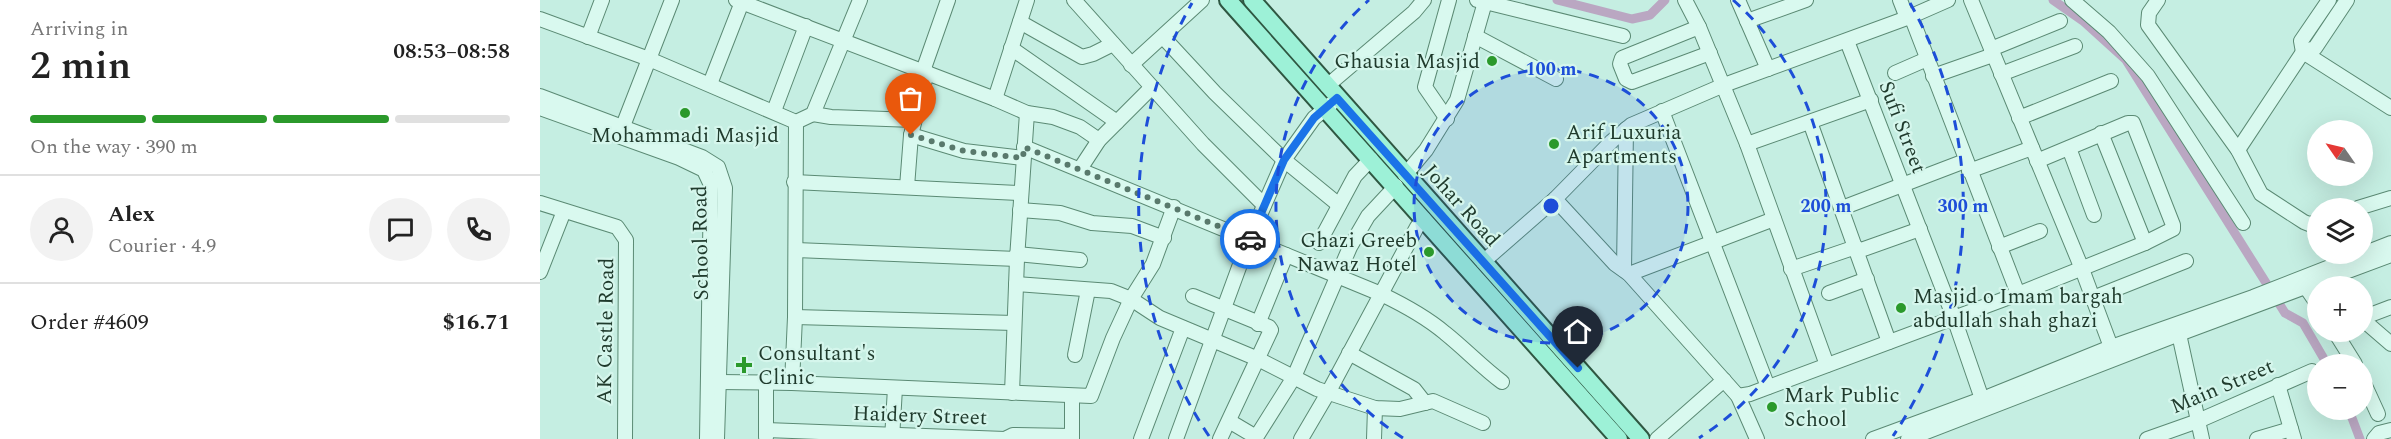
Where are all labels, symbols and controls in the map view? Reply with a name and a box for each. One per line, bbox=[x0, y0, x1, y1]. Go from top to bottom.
text: Arriving in bbox=[30, 14, 128, 44]
text: 08:53–08:58 bbox=[393, 35, 510, 68]
text: 2 min bbox=[30, 37, 131, 96]
place label: Ghausia Masjid bbox=[1334, 46, 1480, 78]
marker: Ghausia Masjid bbox=[1485, 54, 1499, 68]
text: 100 m bbox=[1525, 56, 1577, 83]
pin bbox=[885, 73, 936, 135]
street label: Sufi Street bbox=[1870, 76, 1934, 178]
icon: bag bbox=[894, 82, 927, 115]
marker: Mohammadi Masjid bbox=[678, 106, 692, 120]
place label: Arif Luxuria Apartments bbox=[1566, 117, 1682, 173]
place label: Mohammadi Masjid bbox=[591, 120, 779, 152]
north arrow bbox=[2307, 120, 2373, 186]
map controls bbox=[2307, 120, 2373, 420]
text: On the way · 390 m bbox=[30, 132, 198, 162]
marker: Arif Luxuria Apartments bbox=[1547, 137, 1561, 151]
street label: Johar Road bbox=[1415, 157, 1507, 254]
street label: School Road bbox=[684, 185, 718, 301]
text: 200 m bbox=[1800, 193, 1852, 220]
text: 300 m bbox=[1937, 193, 1989, 220]
centre of rings bbox=[1541, 196, 1561, 216]
button: person bbox=[30, 198, 93, 261]
text: Alex bbox=[108, 198, 155, 231]
button: chat bbox=[369, 198, 432, 261]
button: phone bbox=[447, 198, 510, 261]
button: layers bbox=[2307, 198, 2373, 264]
courier bbox=[1220, 209, 1280, 269]
icon: car bbox=[1234, 223, 1267, 256]
place label: Ghazi Greeb Nawaz Hotel bbox=[1297, 225, 1417, 281]
text: Courier · 4.9 bbox=[108, 231, 216, 261]
marker: Ghazi Greeb Nawaz Hotel bbox=[1422, 245, 1436, 259]
street label: AK Castle Road bbox=[589, 257, 623, 405]
button: + bbox=[2307, 276, 2373, 342]
place label: Masjid o Imam bargah abdullah shah ghazi bbox=[1913, 281, 2123, 337]
marker: Masjid o Imam bargah abdullah shah ghazi bbox=[1894, 301, 1908, 315]
text: Order #4609 bbox=[30, 306, 149, 339]
text: $16.71 bbox=[442, 306, 510, 339]
pin bbox=[1552, 306, 1603, 368]
icon: home bbox=[1561, 315, 1594, 348]
place label: Consultant's Clinic bbox=[758, 338, 876, 394]
street label: Main Street bbox=[2166, 351, 2279, 423]
button: − bbox=[2307, 354, 2373, 420]
marker: Consultant's Clinic bbox=[735, 356, 753, 374]
place label: Mark Public School bbox=[1784, 380, 1899, 436]
street label: Haidery Street bbox=[852, 398, 988, 434]
marker: Mark Public School bbox=[1765, 400, 1779, 414]

